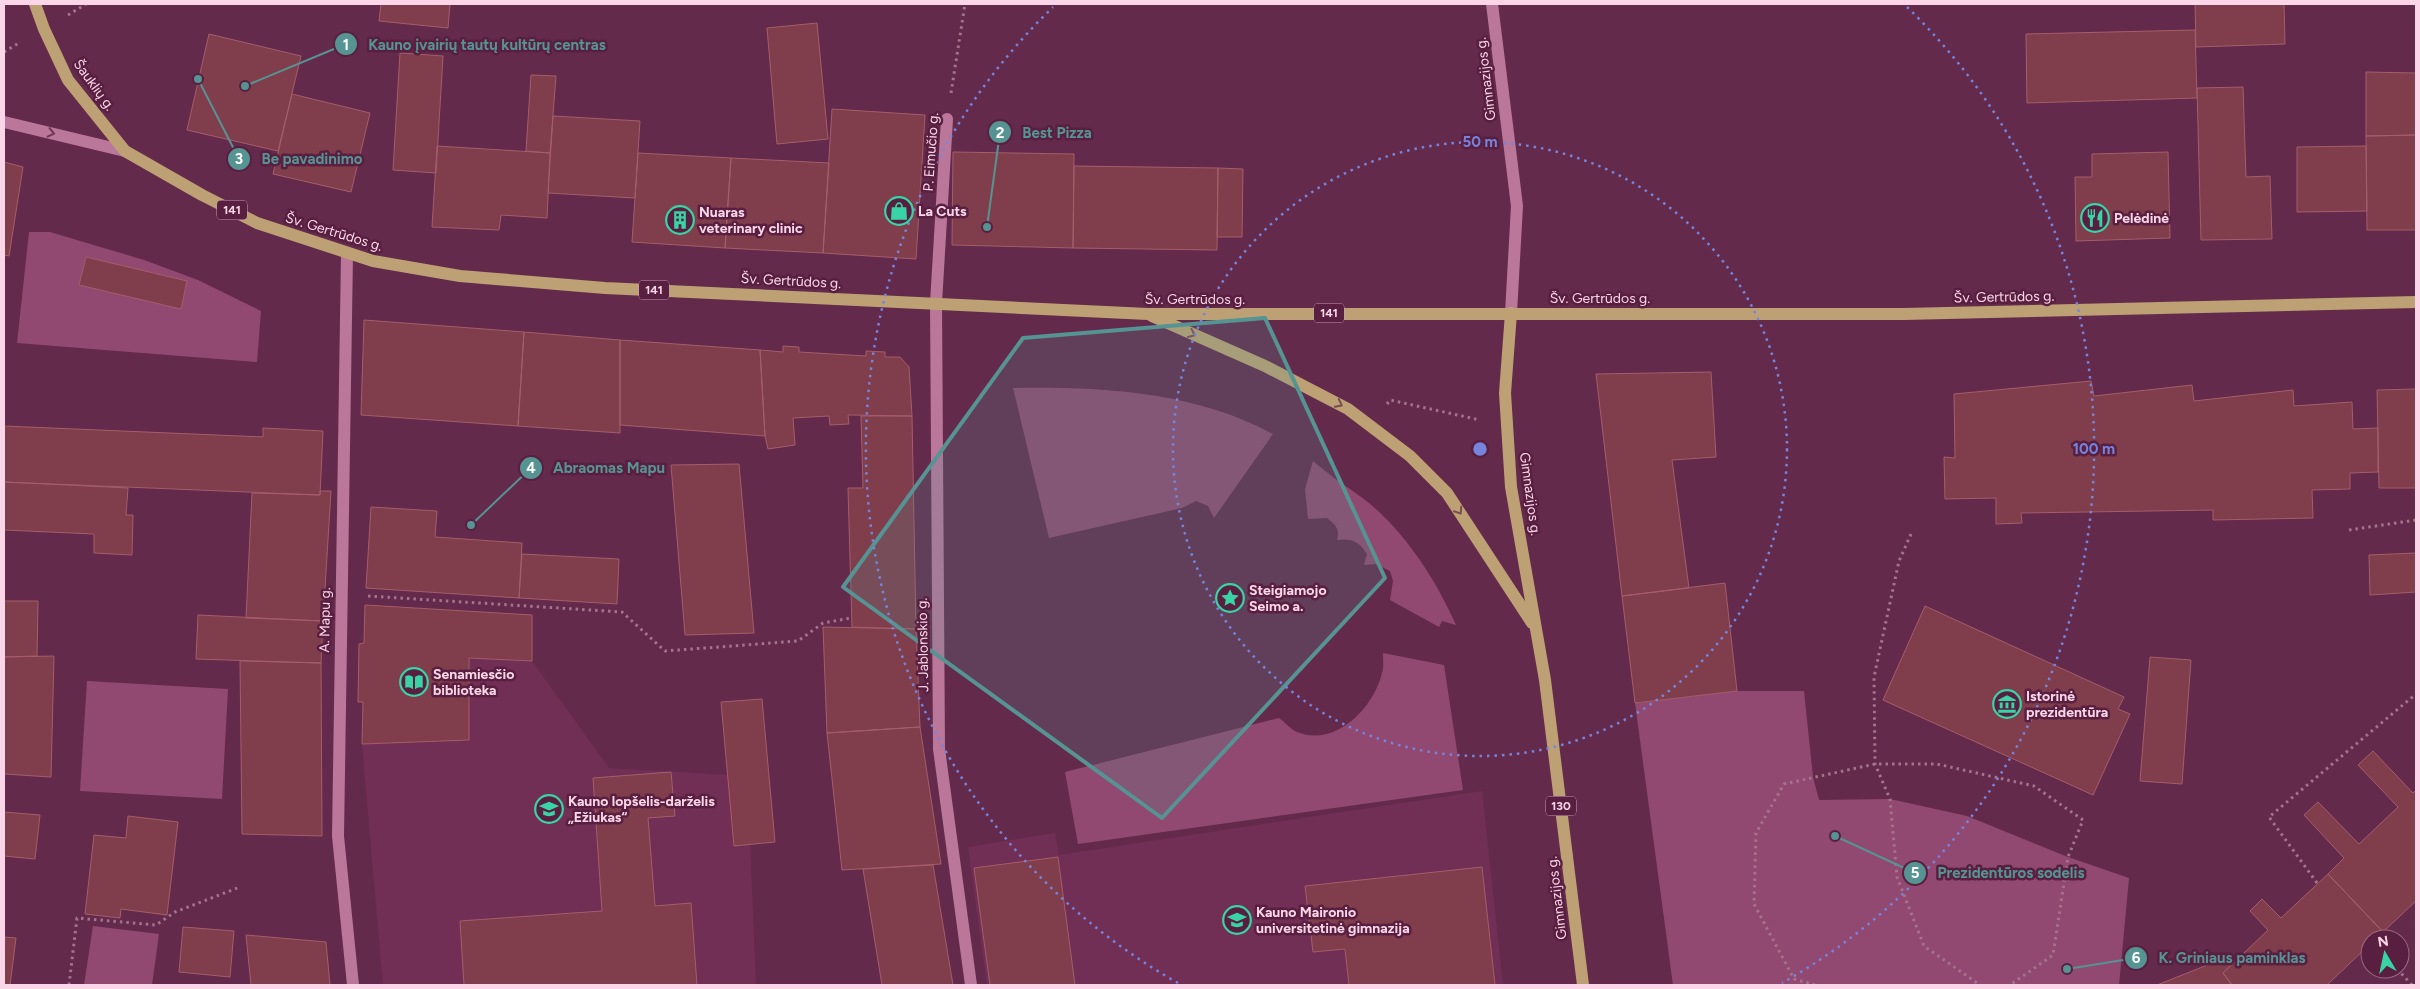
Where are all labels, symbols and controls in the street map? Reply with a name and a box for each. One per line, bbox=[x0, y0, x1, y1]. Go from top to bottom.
callout: Kauno įvairių tautų kultūrų centras bbox=[333, 29, 616, 59]
text: 1 bbox=[343, 36, 349, 54]
text: Kauno įvairių tautų kultūrų centras bbox=[368, 36, 606, 54]
street label: Gimnazijos g. bbox=[1472, 36, 1500, 122]
street label: Šauklių g. bbox=[70, 56, 118, 114]
street label: P. Eimučio g. bbox=[920, 112, 942, 192]
callout: Best Pizza bbox=[988, 117, 1102, 147]
text: 2 bbox=[996, 124, 1005, 142]
text: Best Pizza bbox=[1022, 124, 1092, 142]
one-way arrow bbox=[47, 127, 56, 138]
text: 50 m bbox=[1462, 133, 1498, 151]
callout: Be pavadinimo bbox=[226, 144, 372, 174]
text: 3 bbox=[235, 150, 243, 168]
text: Be pavadinimo bbox=[261, 150, 363, 168]
shop icon: La Cuts bbox=[884, 196, 914, 226]
road number: 141 bbox=[217, 200, 247, 220]
place label: La Cuts bbox=[918, 203, 967, 220]
restaurant icon: Pelėdinė bbox=[2080, 203, 2110, 233]
place label: Nuaras veterinary clinic bbox=[699, 204, 803, 237]
building icon: Nuaras veterinary clinic bbox=[665, 205, 695, 235]
street label: Šv. Gertrūdos g. bbox=[283, 209, 385, 255]
place label: Pelėdinė bbox=[2114, 210, 2169, 227]
street label: Šv. Gertrūdos g. bbox=[740, 270, 842, 292]
road number: 141 bbox=[639, 280, 669, 300]
street label: Šv. Gertrūdos g. bbox=[1954, 288, 2054, 306]
street label: Šv. Gertrūdos g. bbox=[1550, 290, 1650, 307]
street label: Šv. Gertrūdos g. bbox=[1145, 291, 1245, 308]
road number: 141 bbox=[1314, 304, 1344, 322]
one-way arrow bbox=[1187, 327, 1196, 338]
one-way arrow bbox=[1333, 398, 1342, 408]
centre of rings bbox=[1471, 440, 1489, 458]
text: 100 m bbox=[2073, 440, 2115, 458]
street label: Gimnazijos g. bbox=[1516, 451, 1544, 537]
callout: Abraomas Mapu bbox=[518, 453, 675, 483]
text: 4 bbox=[526, 459, 536, 477]
text: Abraomas Mapu bbox=[553, 459, 665, 477]
one-way arrow bbox=[1452, 506, 1462, 515]
place label: Steigiamojo Seimo a. bbox=[1249, 582, 1327, 615]
place icon: Steigiamojo Seimo a. bbox=[1215, 583, 1245, 613]
street label: A. Mapu g. bbox=[316, 587, 334, 653]
street label: J. Jablonskio g. bbox=[914, 598, 932, 692]
place label: Senamiesčio biblioteka bbox=[433, 666, 514, 699]
library icon: Senamiesčio biblioteka bbox=[399, 667, 429, 697]
place label: Istorinė prezidentūra bbox=[2026, 688, 2108, 721]
museum icon: Istorinė prezidentūra bbox=[1992, 689, 2022, 719]
place label: Kauno lopšelis-darželis „Ežiukas“ bbox=[568, 793, 715, 826]
school or university icon: Kauno lopšelis-darželis „Ežiukas“ bbox=[534, 794, 564, 824]
road number: 130 bbox=[1546, 796, 1576, 816]
street label: Gimnazijos g. bbox=[1543, 855, 1571, 941]
callout: Prezidentūros sodelis bbox=[1902, 858, 2094, 888]
text: 5 bbox=[1911, 864, 1920, 882]
text: Prezidentūros sodelis bbox=[1938, 864, 2084, 882]
place label: Kauno Maironio universitetinė gimnazija bbox=[1256, 904, 1410, 937]
school or university icon: Kauno Maironio universitetinė gimnazija bbox=[1222, 905, 1252, 935]
north arrow bbox=[2360, 929, 2410, 979]
text: N bbox=[2376, 932, 2390, 951]
callout: K. Griniaus paminklas bbox=[2124, 943, 2316, 973]
text: 6 bbox=[2132, 949, 2141, 967]
text: K. Griniaus paminklas bbox=[2159, 949, 2305, 967]

